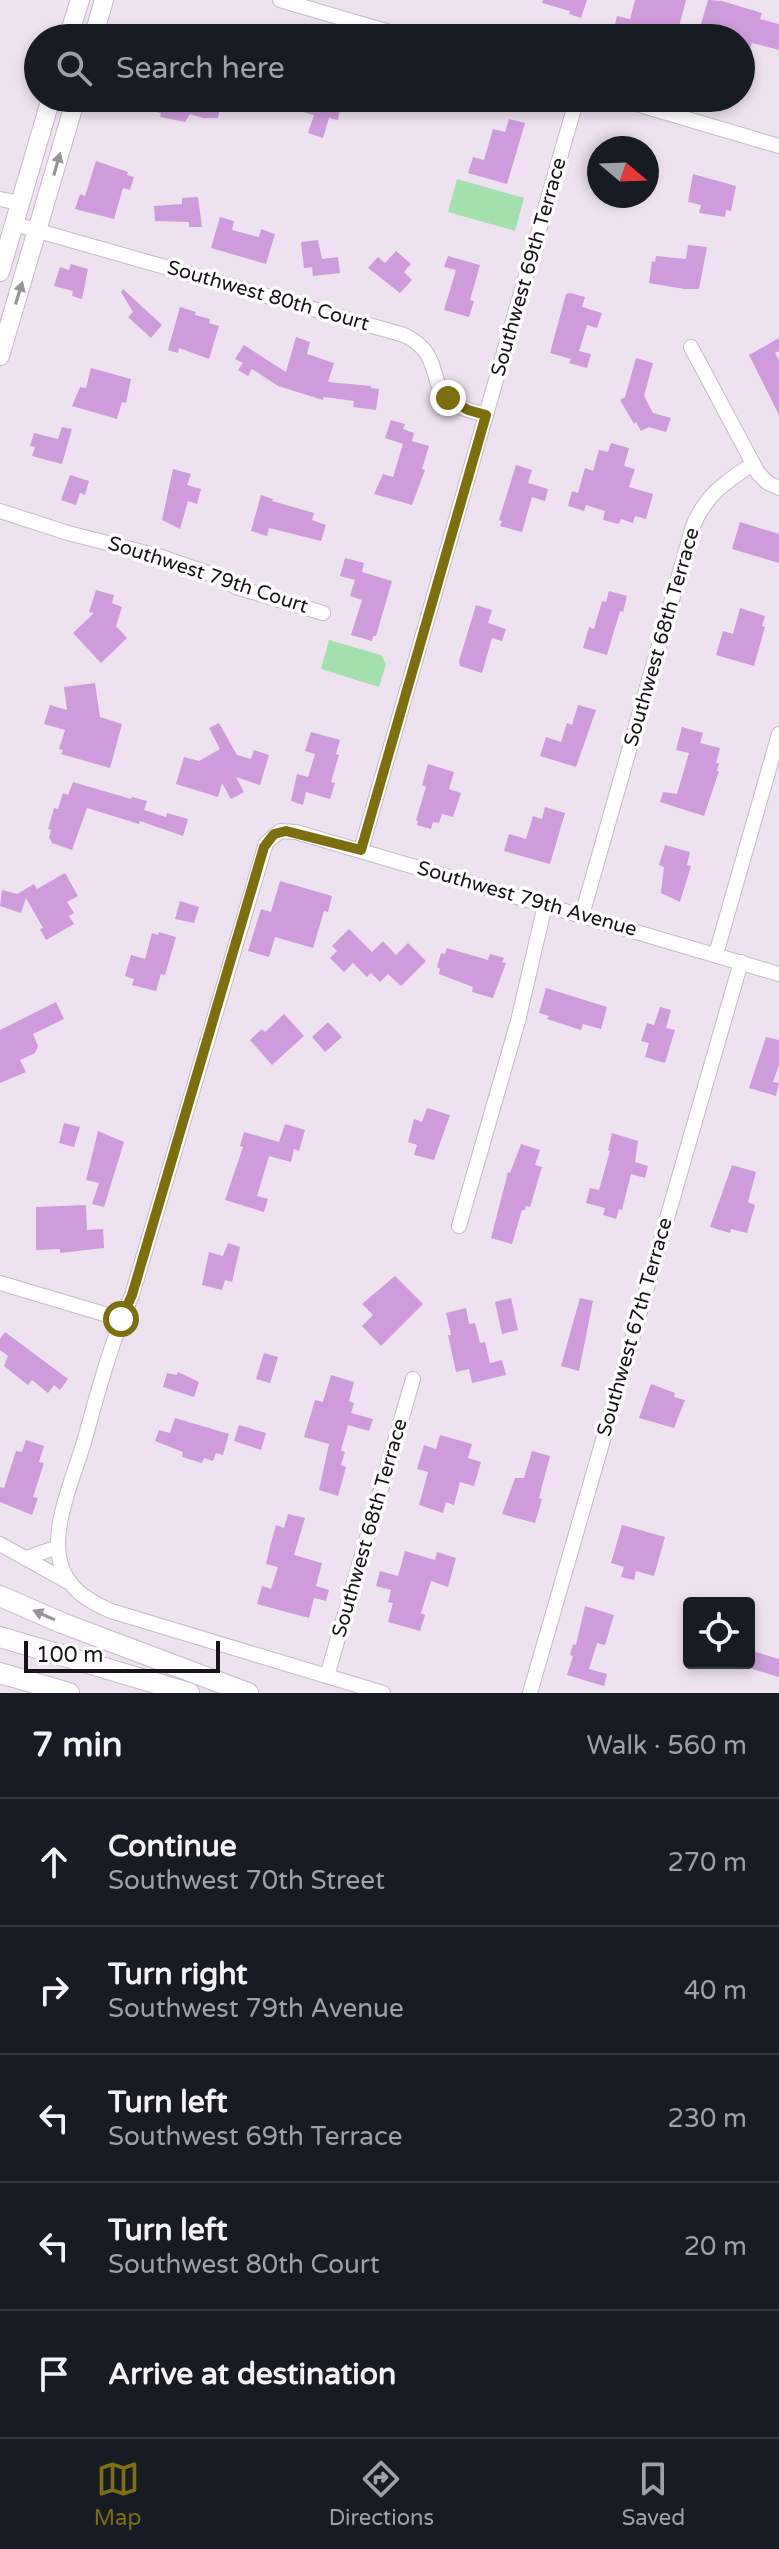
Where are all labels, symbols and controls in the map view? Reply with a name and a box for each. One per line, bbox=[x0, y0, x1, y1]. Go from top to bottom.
search box bbox=[24, 24, 755, 112]
icon: search bbox=[52, 46, 96, 90]
text: Search here bbox=[116, 50, 285, 87]
north arrow bbox=[587, 136, 659, 208]
one-way arrow bbox=[51, 151, 64, 175]
street label: Southwest 69th Terrace bbox=[486, 155, 572, 379]
street label: Southwest 80th Court bbox=[164, 256, 372, 336]
one-way arrow bbox=[13, 280, 26, 304]
route end bbox=[430, 380, 466, 416]
street label: Southwest 68th Terrace bbox=[619, 525, 705, 749]
street label: Southwest 79th Court bbox=[105, 531, 311, 619]
street label: Southwest 79th Avenue bbox=[414, 856, 640, 942]
street label: Southwest 67th Terrace bbox=[592, 1215, 678, 1439]
route start bbox=[103, 1301, 139, 1337]
street label: Southwest 68th Terrace bbox=[327, 1416, 413, 1640]
map controls bbox=[683, 1597, 755, 1669]
button: locate bbox=[683, 1597, 755, 1669]
one-way arrow bbox=[32, 1609, 56, 1622]
scale bar bbox=[24, 1637, 220, 1673]
text: 100 m bbox=[36, 1642, 103, 1668]
text: 7 min bbox=[32, 1725, 123, 1766]
text: Walk · 560 m bbox=[587, 1730, 747, 1761]
text: Continue bbox=[108, 1828, 237, 1865]
icon: ahead bbox=[32, 1840, 76, 1884]
text: 270 m bbox=[667, 1847, 747, 1878]
text: Southwest 70th Street bbox=[108, 1865, 385, 1896]
text: Turn right bbox=[108, 1956, 248, 1993]
icon: right bbox=[32, 1968, 76, 2012]
text: 40 m bbox=[684, 1975, 747, 2006]
text: Southwest 79th Avenue bbox=[108, 1993, 404, 2024]
text: Turn left bbox=[108, 2084, 227, 2121]
icon: left bbox=[32, 2096, 76, 2140]
text: 230 m bbox=[667, 2103, 747, 2134]
text: Southwest 69th Terrace bbox=[108, 2121, 402, 2152]
text: Turn left bbox=[108, 2212, 227, 2249]
icon: left bbox=[32, 2224, 76, 2268]
text: 20 m bbox=[684, 2231, 747, 2262]
text: Southwest 80th Court bbox=[108, 2249, 380, 2280]
icon: arrive bbox=[32, 2352, 76, 2396]
text: Arrive at destination bbox=[108, 2356, 396, 2393]
tab: Map bbox=[94, 2457, 141, 2531]
tab: Directions bbox=[329, 2457, 434, 2531]
tab: Saved bbox=[622, 2457, 685, 2531]

